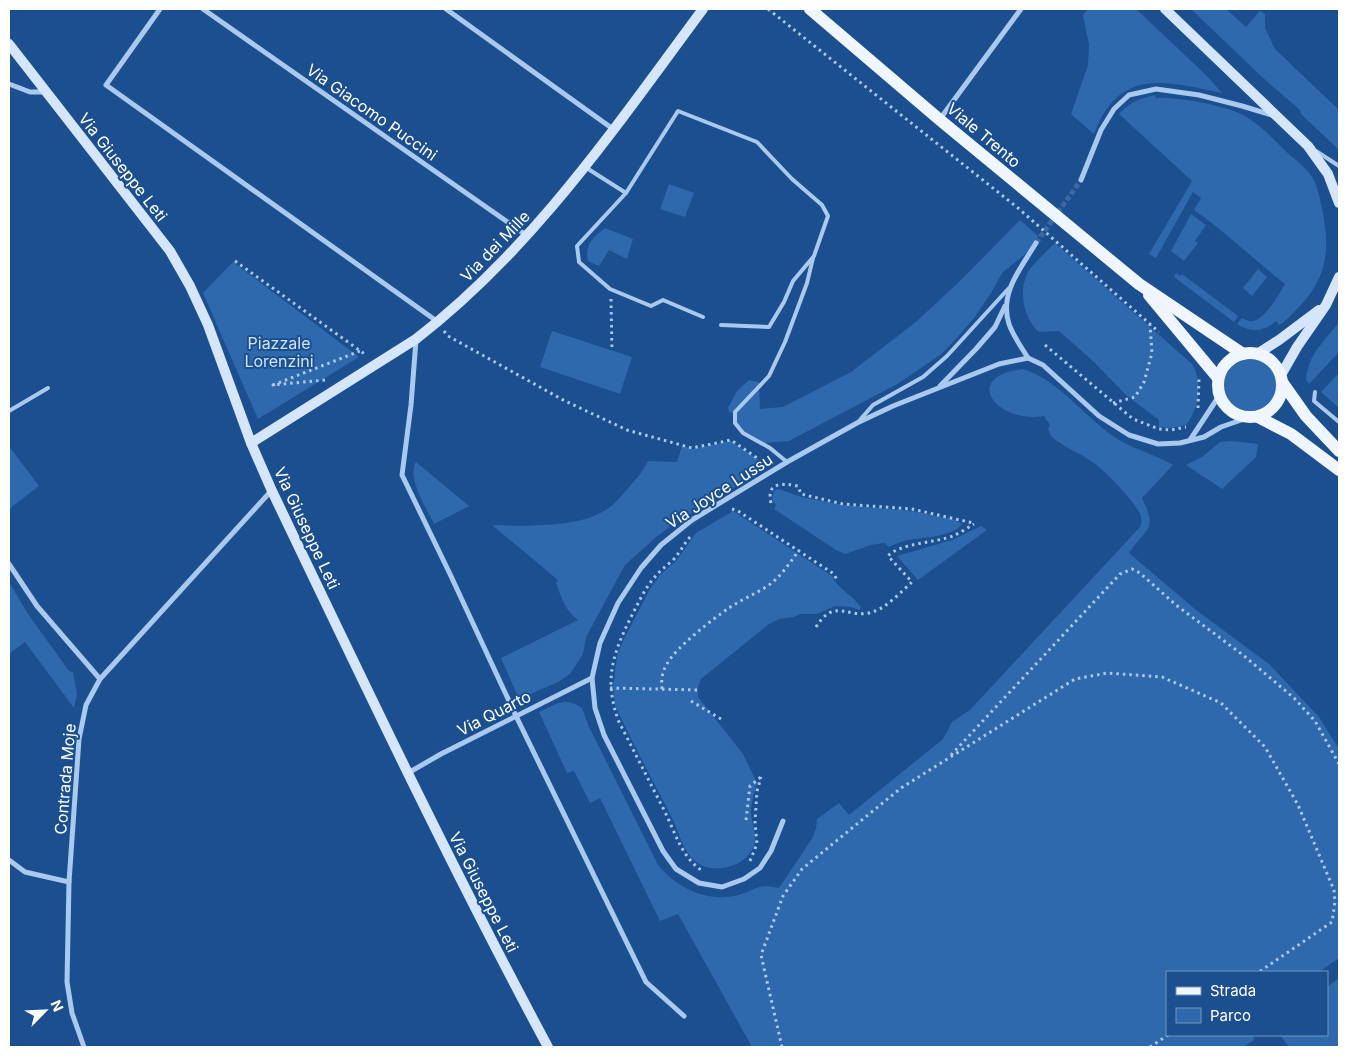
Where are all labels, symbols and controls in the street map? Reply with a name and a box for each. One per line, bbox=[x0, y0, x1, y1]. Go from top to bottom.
street label: Via Giacomo Puccini bbox=[303, 59, 441, 165]
street label: Viale Trento bbox=[943, 98, 1025, 172]
street label: Via Giuseppe Leti bbox=[74, 109, 172, 225]
street label: Via dei Mille bbox=[456, 206, 534, 286]
park label: Piazzale Lorenzini bbox=[244, 333, 314, 371]
street label: Via Joyce Lussu bbox=[662, 449, 776, 533]
street label: Via Giuseppe Leti bbox=[270, 464, 344, 592]
street label: Via Quarto bbox=[454, 686, 534, 740]
street label: Contrada Moje bbox=[50, 723, 80, 835]
street label: Via Giuseppe Leti bbox=[445, 828, 523, 956]
legend bbox=[1166, 971, 1328, 1036]
text: Strada bbox=[1210, 981, 1256, 1000]
north arrow bbox=[20, 986, 70, 1036]
text: N bbox=[47, 997, 67, 1014]
text: Parco bbox=[1210, 1006, 1251, 1025]

